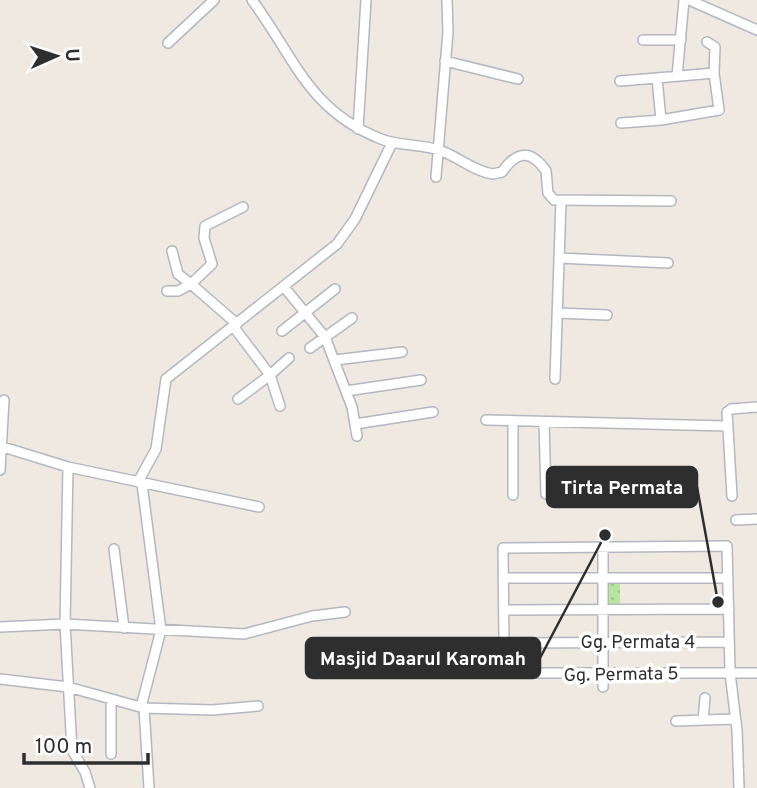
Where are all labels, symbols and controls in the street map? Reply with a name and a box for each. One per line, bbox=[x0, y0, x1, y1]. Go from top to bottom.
north arrow bbox=[21, 21, 91, 91]
text: U bbox=[59, 48, 83, 63]
callout: Tirta Permata bbox=[547, 467, 697, 507]
text: Tirta Permata bbox=[561, 477, 683, 501]
street label: Gg. Permata 4 bbox=[581, 632, 695, 655]
callout: Masjid Daarul Karomah bbox=[306, 638, 540, 678]
text: Masjid Daarul Karomah bbox=[320, 648, 526, 672]
street label: Gg. Permata 5 bbox=[563, 663, 679, 688]
scale bar bbox=[24, 722, 149, 766]
text: 100 m bbox=[35, 734, 92, 761]

